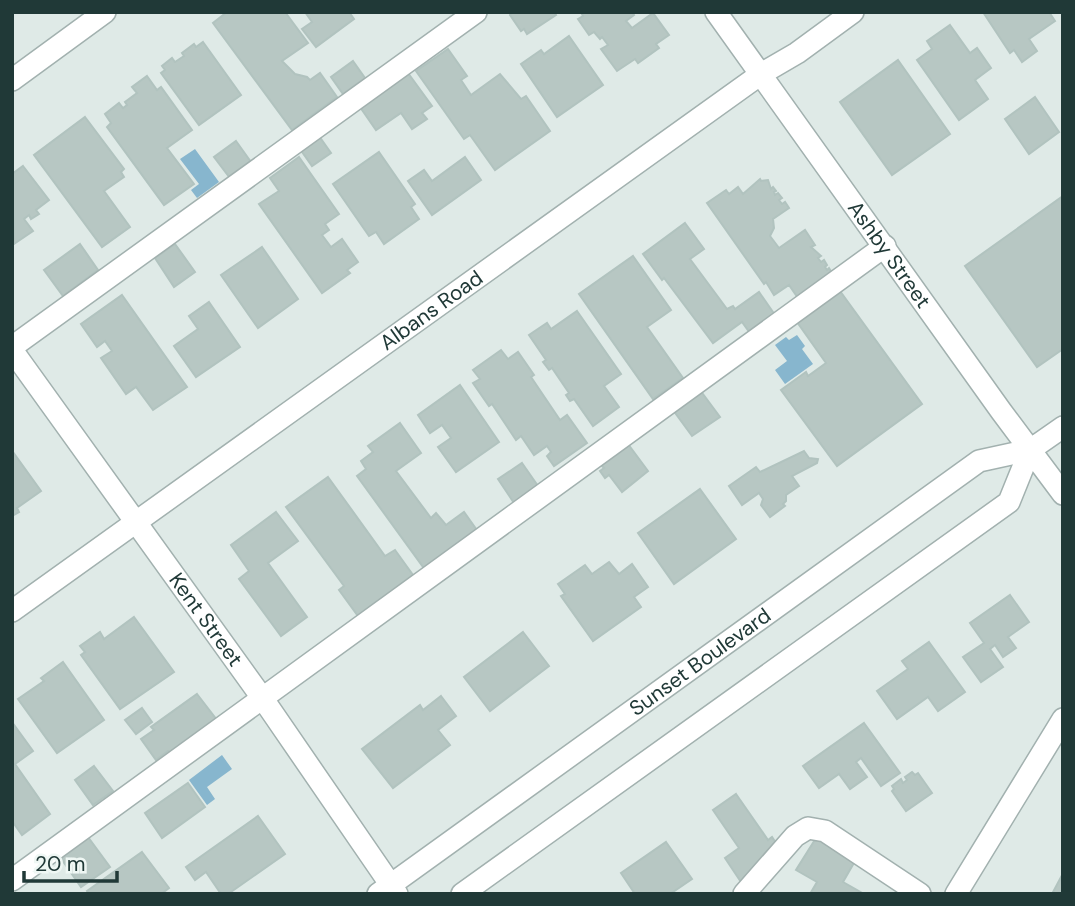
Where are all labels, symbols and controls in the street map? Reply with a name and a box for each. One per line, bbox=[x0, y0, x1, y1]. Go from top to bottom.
street label: Ashby Street bbox=[841, 195, 937, 314]
street label: Albans Road bbox=[374, 264, 488, 357]
street label: Kent Street bbox=[163, 567, 249, 672]
street label: Sunset Boulevard bbox=[624, 601, 777, 722]
scale bar bbox=[24, 839, 117, 883]
text: 20 m bbox=[35, 850, 86, 878]

